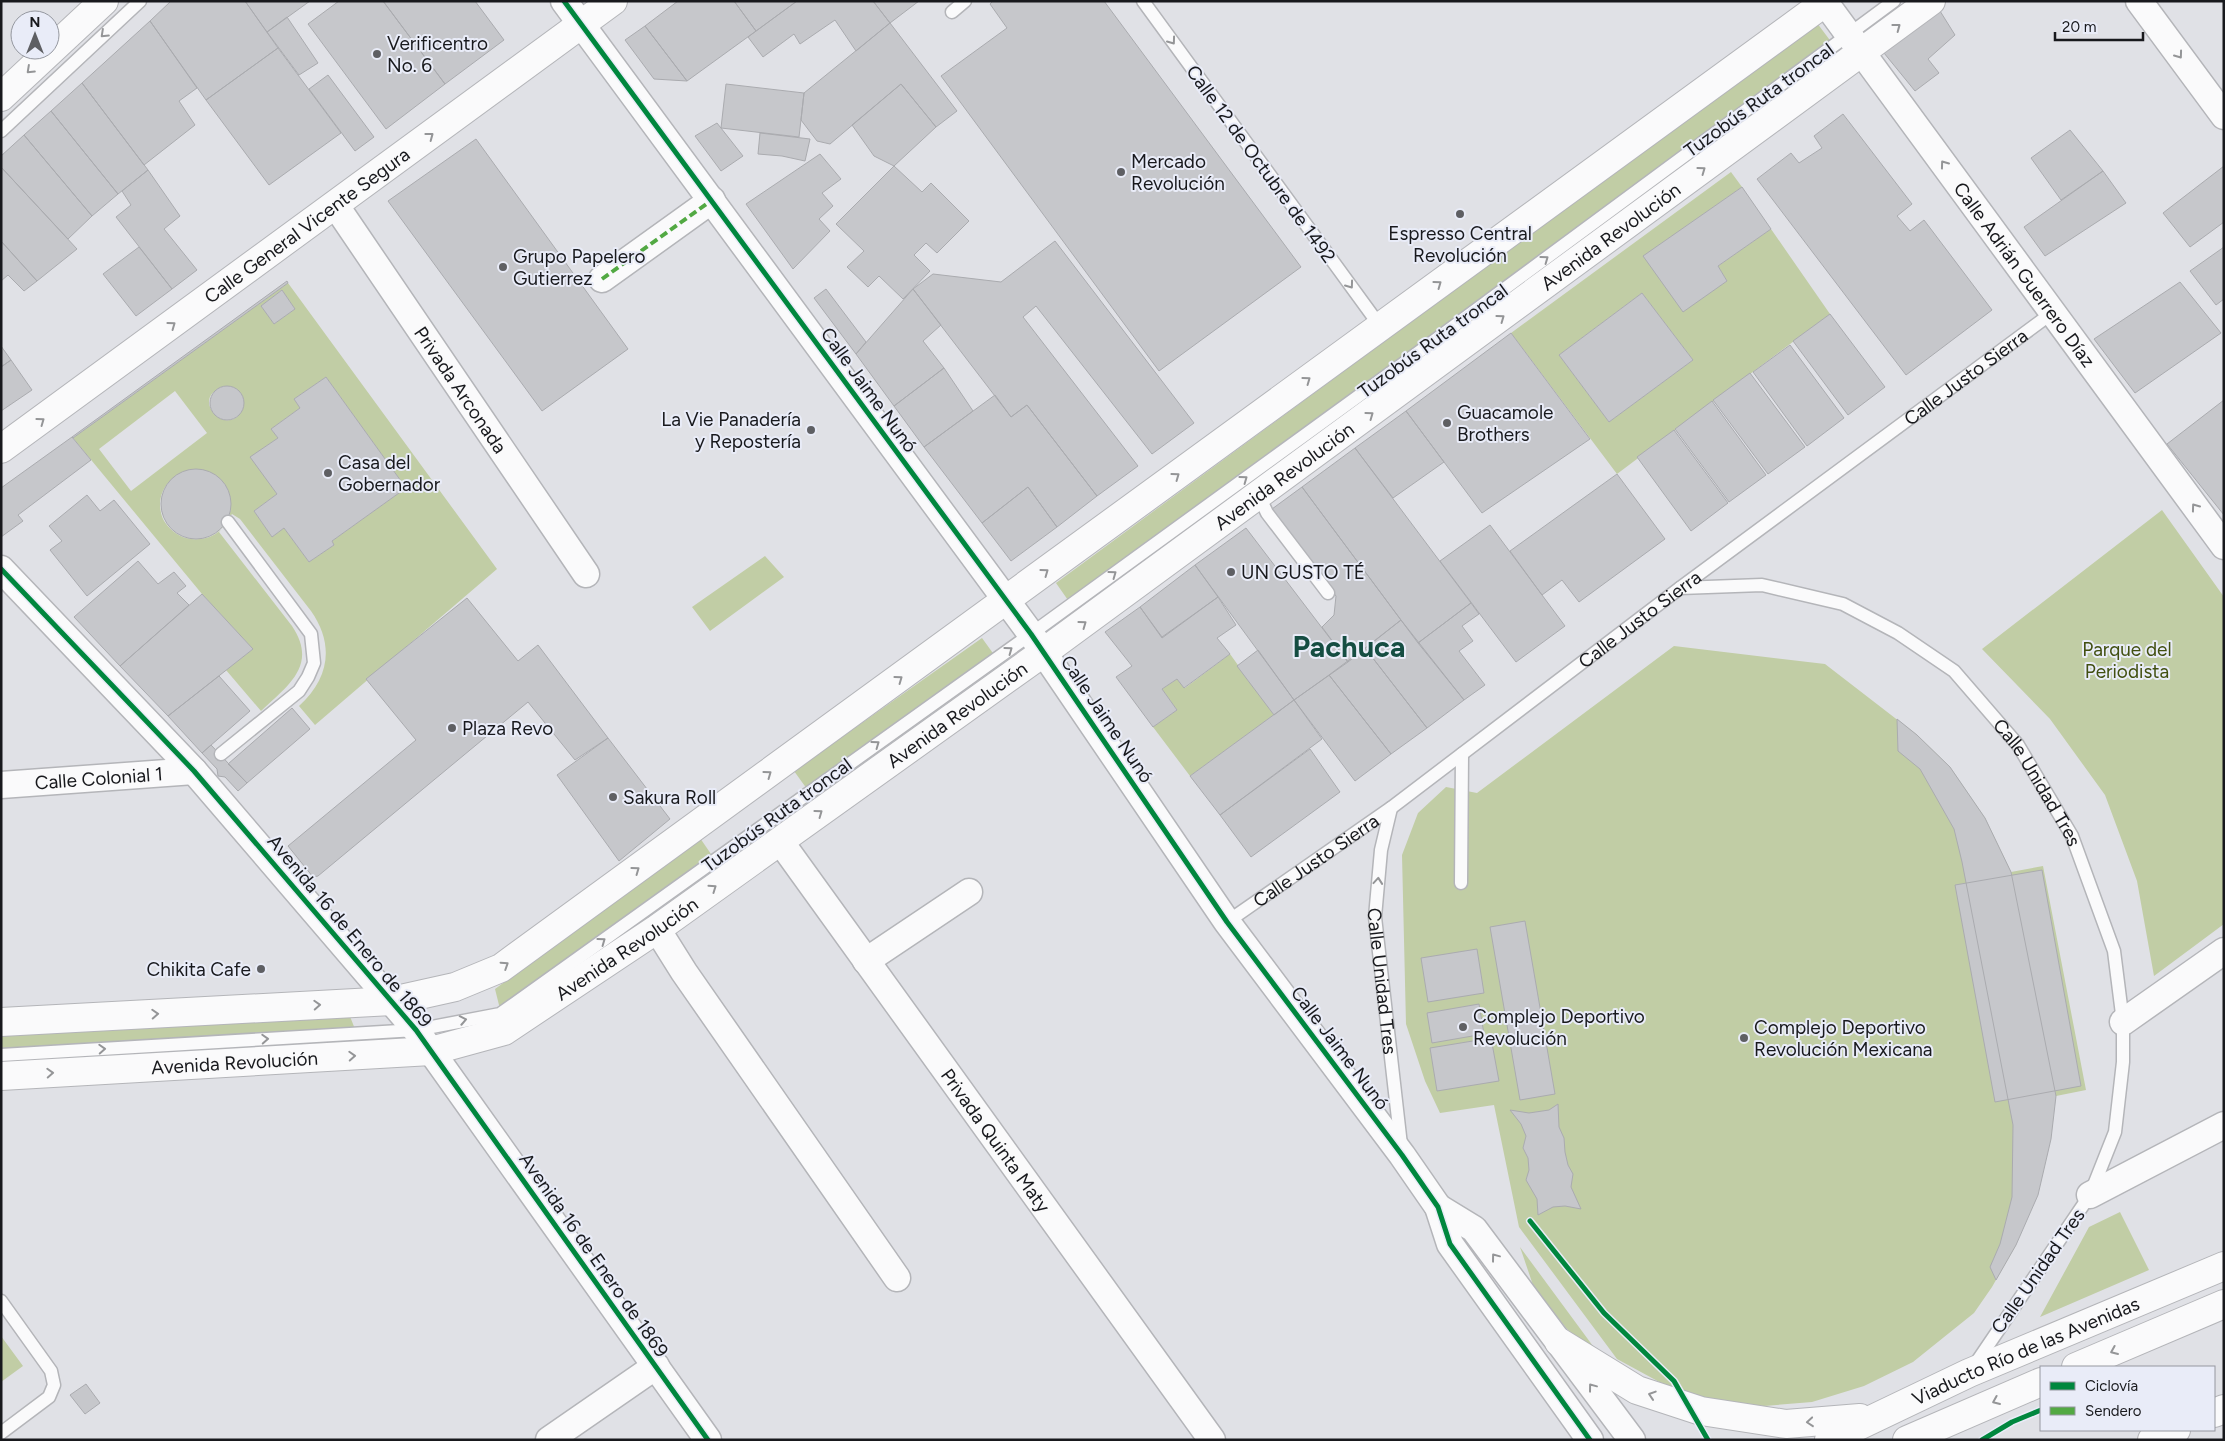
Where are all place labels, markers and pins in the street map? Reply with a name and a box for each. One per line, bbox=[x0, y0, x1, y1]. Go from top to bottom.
place label: Verificentro No. 6 bbox=[387, 32, 488, 77]
marker: Verificentro No. 6 bbox=[371, 48, 383, 60]
place label: Mercado Revolución bbox=[1131, 150, 1225, 195]
marker: Mercado Revolución bbox=[1115, 166, 1127, 178]
marker: Espresso Central Revolución bbox=[1454, 208, 1466, 220]
place label: Espresso Central Revolución bbox=[1388, 222, 1532, 267]
place label: Grupo Papelero Gutierrez bbox=[513, 245, 646, 290]
marker: Grupo Papelero Gutierrez bbox=[497, 261, 509, 273]
place label: Guacamole Brothers bbox=[1457, 401, 1553, 446]
place label: La Vie Panadería y Repostería bbox=[661, 408, 801, 453]
marker: Guacamole Brothers bbox=[1441, 417, 1453, 429]
marker: La Vie Panadería y Repostería bbox=[805, 424, 817, 436]
place label: Casa del Gobernador bbox=[338, 451, 441, 496]
marker: Casa del Gobernador bbox=[322, 467, 334, 479]
place label: UN GUSTO TÉ bbox=[1241, 561, 1365, 584]
marker: UN GUSTO TÉ bbox=[1225, 566, 1237, 578]
place label: Plaza Revo bbox=[462, 717, 553, 740]
marker: Plaza Revo bbox=[446, 722, 458, 734]
place label: Sakura Roll bbox=[623, 786, 716, 809]
marker: Sakura Roll bbox=[607, 791, 619, 803]
place label: Chikita Cafe bbox=[146, 958, 251, 981]
marker: Chikita Cafe bbox=[255, 963, 267, 975]
place label: Complejo Deportivo Revolución bbox=[1473, 1005, 1645, 1050]
place label: Complejo Deportivo Revolución Mexicana bbox=[1754, 1016, 1933, 1061]
marker: Complejo Deportivo Revolución bbox=[1457, 1021, 1469, 1033]
marker: Complejo Deportivo Revolución Mexicana bbox=[1738, 1032, 1750, 1044]

